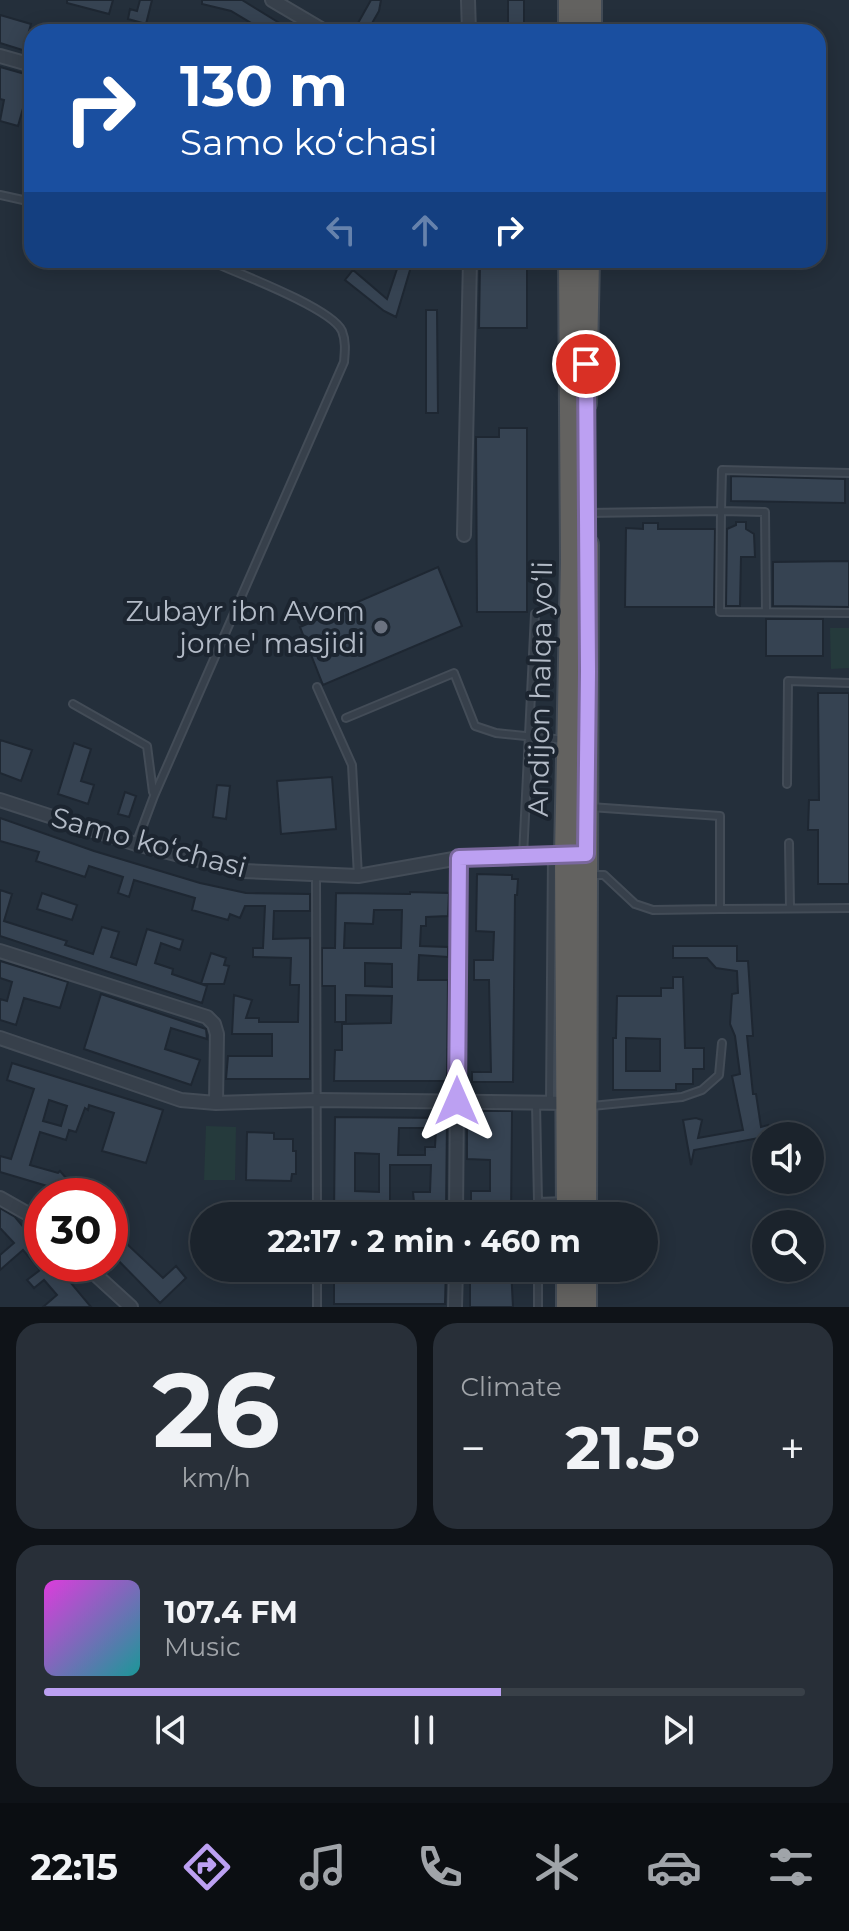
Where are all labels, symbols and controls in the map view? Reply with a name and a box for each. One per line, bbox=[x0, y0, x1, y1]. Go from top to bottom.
text: 130 m bbox=[180, 52, 348, 120]
icon: right bbox=[48, 56, 152, 160]
text: Samo koʻchasi bbox=[180, 120, 438, 164]
icon: left bbox=[319, 208, 363, 252]
icon: ahead bbox=[403, 208, 447, 252]
icon: right bbox=[487, 208, 531, 252]
pin bbox=[552, 330, 620, 398]
icon: arrive bbox=[564, 342, 608, 386]
street label: Andijon halqa yo‘li bbox=[521, 561, 559, 817]
place label: Zubayr ibn Avom jome' masjidi bbox=[125, 594, 365, 660]
marker: Zubayr ibn Avom jome' masjidi bbox=[372, 618, 390, 636]
street label: Samo koʻchasi bbox=[48, 800, 250, 884]
position arrow bbox=[415, 1059, 499, 1143]
map controls bbox=[752, 1122, 824, 1282]
button: sound bbox=[752, 1122, 824, 1194]
speed limit sign: 30 bbox=[24, 1178, 128, 1282]
button: search bbox=[752, 1210, 824, 1282]
text: 22:17 · 2 min · 460 m bbox=[267, 1223, 581, 1260]
text: 26 bbox=[152, 1346, 280, 1473]
text: Climate bbox=[461, 1371, 562, 1403]
text: 21.5° bbox=[565, 1411, 700, 1484]
text: − bbox=[461, 1421, 486, 1475]
text: + bbox=[780, 1421, 805, 1475]
text: km/h bbox=[182, 1462, 251, 1494]
text: 107.4 FM bbox=[164, 1594, 298, 1631]
text: Music bbox=[164, 1631, 241, 1663]
icon: previous bbox=[149, 1708, 193, 1752]
icon: pause bbox=[402, 1708, 446, 1752]
icon: next bbox=[656, 1708, 700, 1752]
icon: directions bbox=[179, 1839, 235, 1895]
icon: music bbox=[295, 1839, 351, 1895]
icon: phone bbox=[412, 1839, 468, 1895]
icon: climate bbox=[529, 1839, 585, 1895]
icon: car bbox=[646, 1839, 702, 1895]
icon: filters bbox=[763, 1839, 819, 1895]
text: 22:15 bbox=[30, 1845, 118, 1889]

